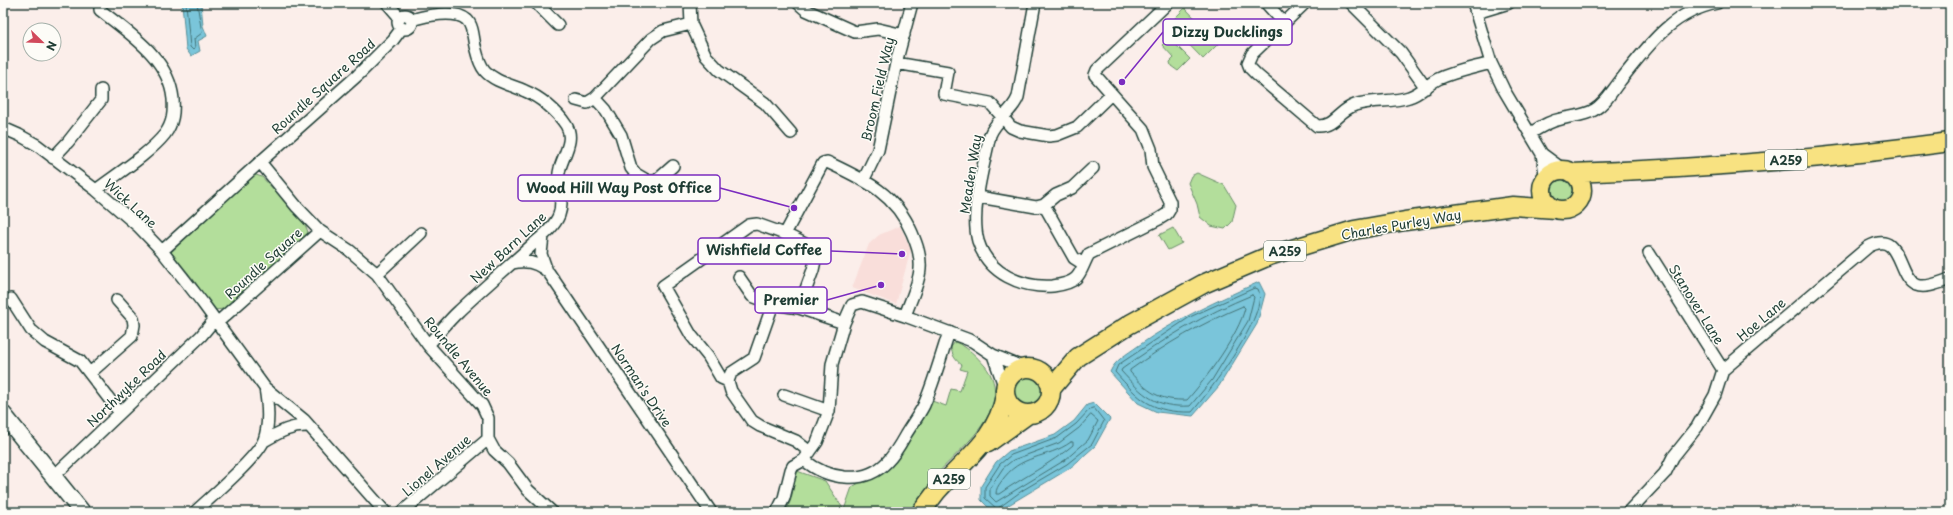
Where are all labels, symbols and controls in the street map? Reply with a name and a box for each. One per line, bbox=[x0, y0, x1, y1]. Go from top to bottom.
callout: Dizzy Ducklings bbox=[1163, 19, 1292, 45]
text: Dizzy Ducklings bbox=[1171, 21, 1283, 42]
north arrow bbox=[22, 22, 62, 62]
street label: Roundle Square Road bbox=[267, 34, 379, 138]
street label: Broom Field Way bbox=[856, 35, 898, 143]
text: N bbox=[42, 39, 61, 54]
street label: Meaden Way bbox=[954, 133, 986, 215]
road number: A259 bbox=[1765, 150, 1807, 170]
street label: Wick Lane bbox=[100, 174, 162, 232]
callout: Wood Hill Way Post Office bbox=[518, 175, 720, 201]
text: Wood Hill Way Post Office bbox=[526, 177, 712, 198]
street label: Charles Purley Way bbox=[1339, 204, 1463, 244]
street label: New Barn Lane bbox=[466, 207, 550, 287]
street label: Roundle Square bbox=[220, 223, 306, 303]
callout: Wishfield Coffee bbox=[698, 238, 831, 264]
text: Wishfield Coffee bbox=[706, 239, 822, 260]
road number: A259 bbox=[1264, 241, 1306, 261]
street label: Stanover Lane bbox=[1665, 260, 1729, 348]
callout: Premier bbox=[755, 287, 827, 313]
text: Premier bbox=[763, 289, 819, 310]
street label: Hoe Lane bbox=[1732, 293, 1790, 345]
street label: Roundle Avenue bbox=[420, 312, 498, 400]
street label: Norman's Drive bbox=[607, 340, 677, 430]
street label: Northwyke Road bbox=[82, 345, 170, 431]
street label: Lionel Avenue bbox=[398, 430, 474, 500]
road number: A259 bbox=[928, 469, 970, 489]

